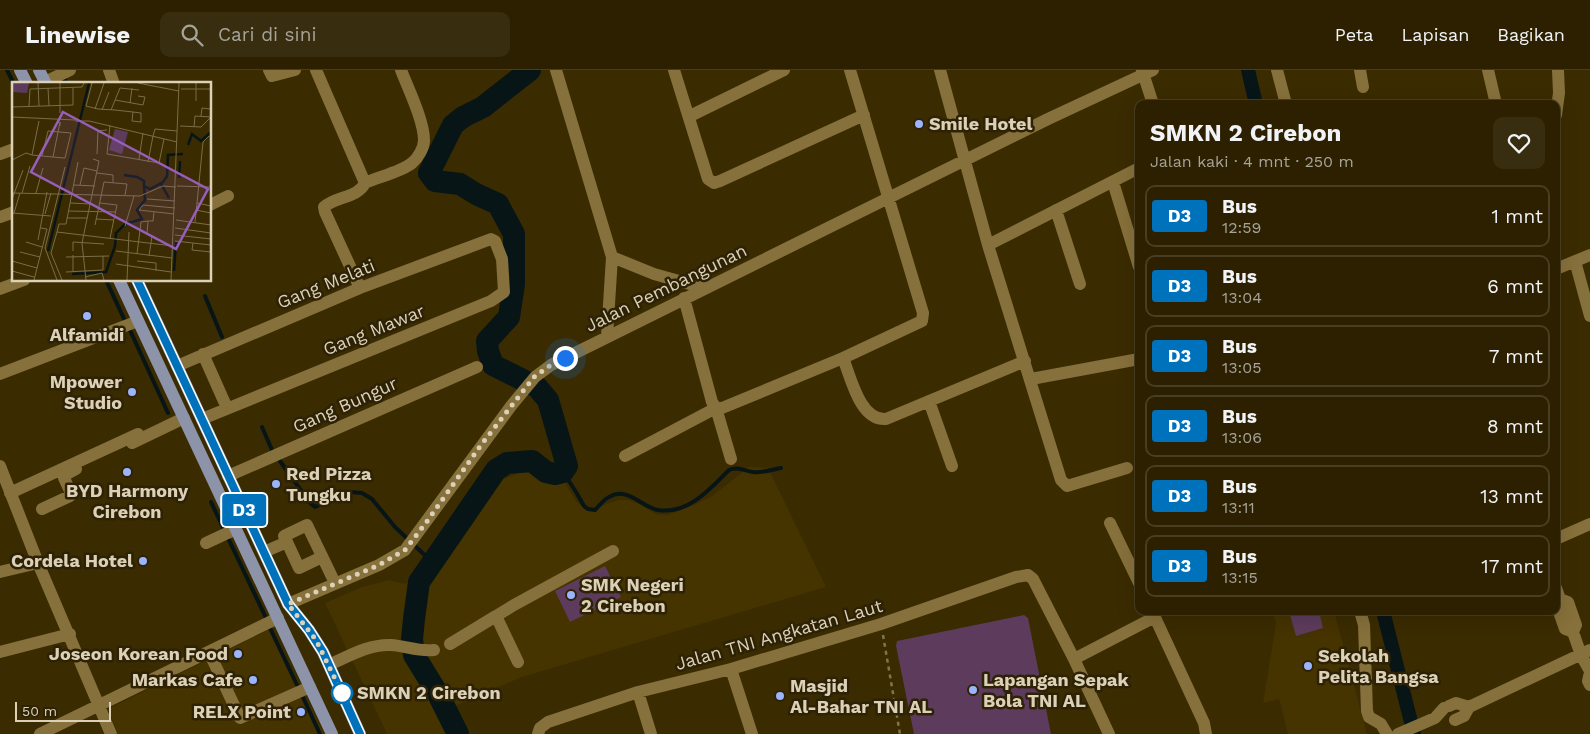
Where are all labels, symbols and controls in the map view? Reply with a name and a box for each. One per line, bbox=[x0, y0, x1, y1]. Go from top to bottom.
search box bbox=[160, 12, 510, 57]
text: Linewise bbox=[25, 21, 130, 49]
icon: search bbox=[178, 21, 206, 49]
text: Cari di sini bbox=[218, 23, 316, 46]
text: Peta bbox=[1335, 24, 1373, 45]
text: Lapisan bbox=[1401, 24, 1469, 45]
text: Bagikan bbox=[1497, 24, 1565, 45]
inset map bbox=[12, 82, 211, 281]
place label: Smile Hotel bbox=[929, 113, 1033, 134]
button: heart bbox=[1493, 117, 1545, 169]
marker: Smile Hotel bbox=[913, 118, 925, 130]
text: SMKN 2 Cirebon bbox=[1150, 119, 1341, 147]
text: Jalan kaki · 4 mnt · 250 m bbox=[1150, 152, 1354, 171]
text: Bus bbox=[1222, 195, 1257, 218]
text: D3 bbox=[1168, 205, 1191, 226]
text: 1 mnt bbox=[1491, 205, 1543, 228]
text: 12:59 bbox=[1222, 218, 1262, 237]
street label: Jalan Pembangunan bbox=[582, 239, 750, 336]
street label: Gang Melati bbox=[274, 254, 378, 313]
text: Bus bbox=[1222, 265, 1257, 288]
text: D3 bbox=[1168, 275, 1191, 296]
text: 6 mnt bbox=[1487, 275, 1543, 298]
text: 13:04 bbox=[1222, 288, 1262, 307]
street label: Gang Mawar bbox=[320, 300, 428, 359]
marker: Alfamidi bbox=[81, 310, 93, 322]
place label: Alfamidi bbox=[50, 324, 124, 345]
text: Bus bbox=[1222, 335, 1257, 358]
text: D3 bbox=[1168, 345, 1191, 366]
text: 7 mnt bbox=[1489, 345, 1543, 368]
your location bbox=[553, 346, 578, 371]
text: 13:05 bbox=[1222, 358, 1262, 377]
place label: Mpower Studio bbox=[50, 371, 122, 413]
street label: Gang Bungur bbox=[289, 372, 400, 437]
marker: Mpower Studio bbox=[126, 386, 138, 398]
text: Bus bbox=[1222, 405, 1257, 428]
text: D3 bbox=[1168, 415, 1191, 436]
text: 8 mnt bbox=[1487, 415, 1543, 438]
text: 13:06 bbox=[1222, 428, 1262, 447]
place label: Red Pizza Tungku bbox=[286, 463, 372, 505]
marker: BYD Harmony Cirebon bbox=[121, 466, 133, 478]
text: Bus bbox=[1222, 475, 1257, 498]
marker: Red Pizza Tungku bbox=[270, 478, 282, 490]
place label: BYD Harmony Cirebon bbox=[66, 480, 189, 522]
text: D3 bbox=[1168, 485, 1191, 506]
text: 13 mnt bbox=[1480, 485, 1543, 508]
line badge: D3 bbox=[222, 494, 266, 526]
text: 13:11 bbox=[1222, 498, 1255, 517]
text: D3 bbox=[232, 499, 256, 520]
text: Bus bbox=[1222, 545, 1257, 568]
place label: Cordela Hotel bbox=[11, 550, 133, 571]
marker: Cordela Hotel bbox=[137, 555, 149, 567]
text: D3 bbox=[1168, 555, 1191, 576]
text: 17 mnt bbox=[1481, 555, 1543, 578]
text: 13:15 bbox=[1222, 568, 1258, 587]
place label: SMK Negeri 2 Cirebon bbox=[581, 574, 684, 616]
marker: SMK Negeri 2 Cirebon bbox=[565, 589, 577, 601]
street label: Jalan TNI Angkatan Laut bbox=[673, 595, 885, 674]
place label: Joseon Korean Food bbox=[49, 643, 228, 664]
place label: Sekolah Pelita Bangsa bbox=[1318, 645, 1439, 687]
marker: Joseon Korean Food bbox=[232, 648, 244, 660]
marker: Sekolah Pelita Bangsa bbox=[1302, 660, 1314, 672]
place label: Markas Cafe bbox=[132, 669, 243, 690]
place label: Lapangan Sepak Bola TNI AL bbox=[983, 669, 1130, 711]
marker: Markas Cafe bbox=[247, 674, 259, 686]
place label: Masjid Al-Bahar TNI AL bbox=[790, 675, 932, 717]
marker: SMKN 2 Cirebon bbox=[331, 682, 353, 704]
place label: SMKN 2 Cirebon bbox=[357, 682, 501, 703]
marker: Lapangan Sepak Bola TNI AL bbox=[967, 684, 979, 696]
marker: Masjid Al-Bahar TNI AL bbox=[774, 690, 786, 702]
scale bar bbox=[15, 699, 111, 722]
place label: RELX Point bbox=[193, 701, 291, 722]
text: 50 m bbox=[22, 703, 57, 719]
marker: RELX Point bbox=[295, 706, 307, 718]

